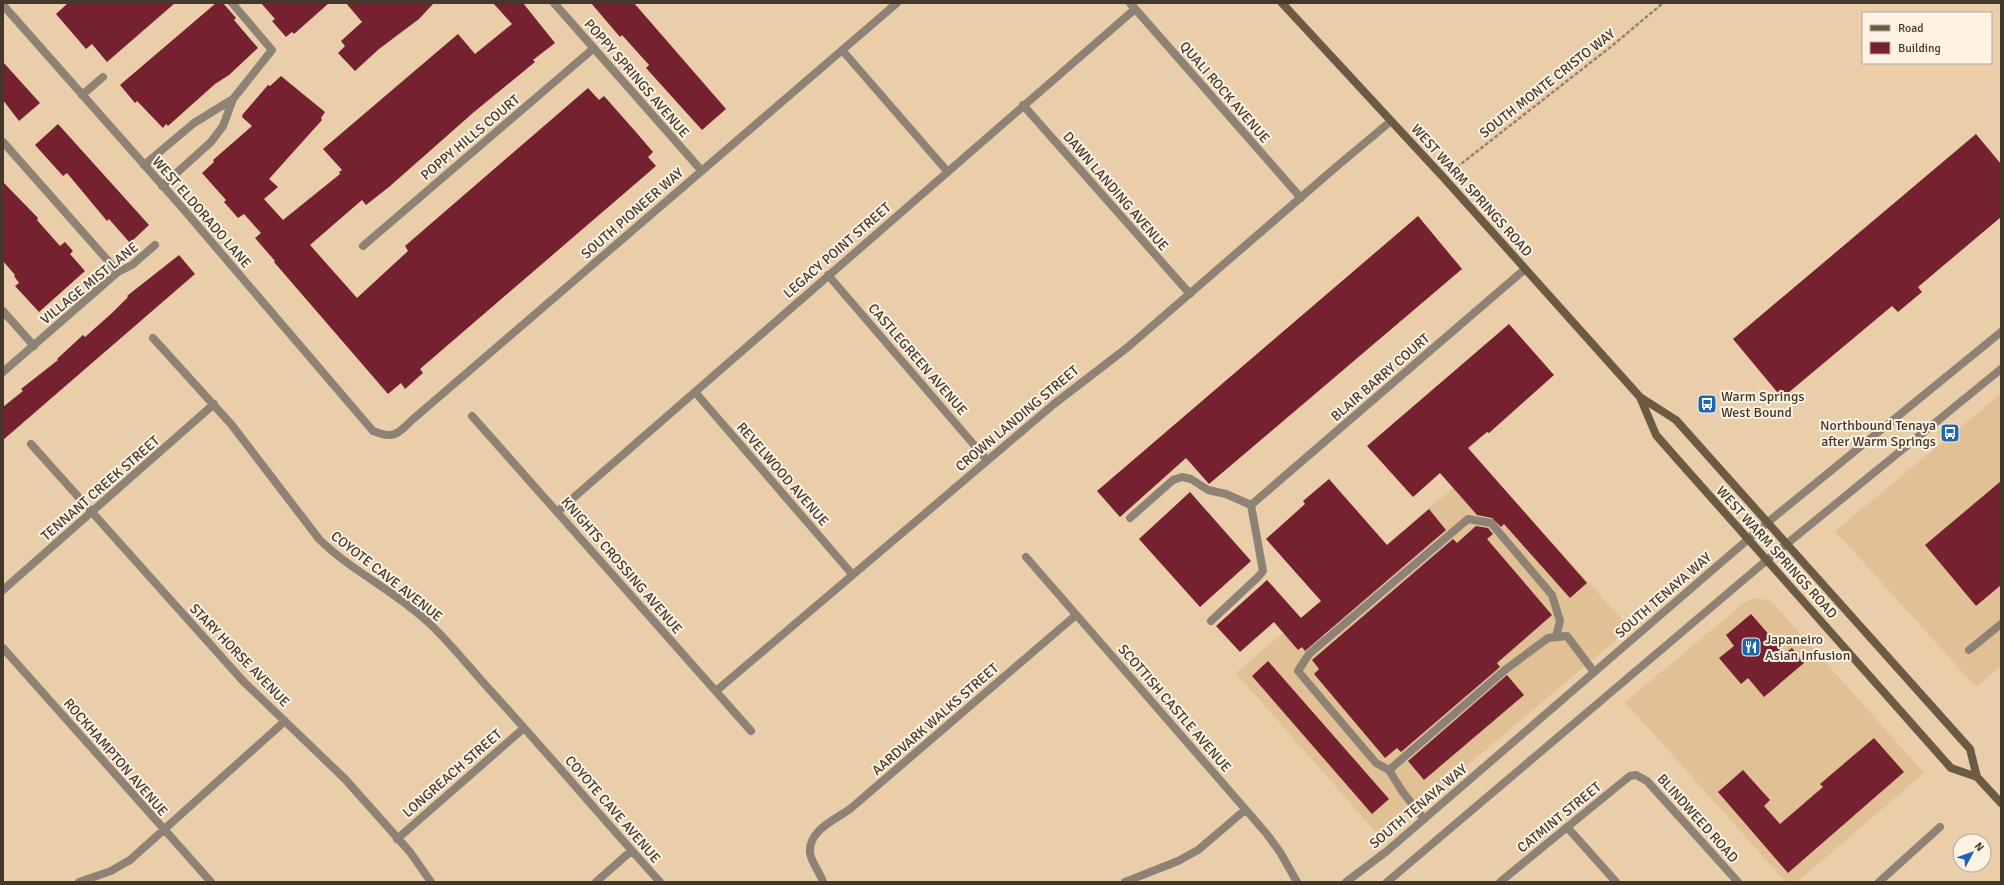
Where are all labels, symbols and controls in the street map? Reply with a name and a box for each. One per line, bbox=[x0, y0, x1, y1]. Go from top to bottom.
legend bbox=[1862, 12, 1992, 64]
street label: POPPY SPRINGS AVENUE bbox=[581, 16, 693, 141]
text: Road bbox=[1898, 21, 1924, 36]
street label: SOUTH MONTE CRISTO WAY bbox=[1476, 25, 1618, 142]
street label: QUALI ROCK AVENUE bbox=[1176, 38, 1273, 147]
text: Building bbox=[1898, 41, 1941, 56]
street label: POPPY HILLS COURT bbox=[417, 91, 523, 184]
street label: WEST WARM SPRINGS ROAD bbox=[1408, 121, 1536, 260]
street label: DAWN LANDING AVENUE bbox=[1059, 128, 1172, 254]
street label: WEST ELDORADO LANE bbox=[149, 153, 255, 272]
street label: SOUTH PIONEER WAY bbox=[578, 164, 687, 263]
street label: LEGACY POINT STREET bbox=[780, 199, 895, 302]
street label: VILLAGE MIST LANE bbox=[37, 239, 142, 328]
street label: CASTLEGREEN AVENUE bbox=[864, 300, 971, 419]
street label: BLAIR BARRY COURT bbox=[1327, 330, 1433, 425]
street label: CROWN LANDING STREET bbox=[952, 362, 1083, 475]
place label: Warm Springs West Bound bbox=[1721, 388, 1804, 421]
bus stop icon: Warm Springs West Bound bbox=[1696, 393, 1718, 415]
place label: Northbound Tenaya after Warm Springs bbox=[1820, 417, 1936, 450]
street label: REVELWOOD AVENUE bbox=[733, 419, 832, 530]
bus stop icon: Northbound Tenaya after Warm Springs bbox=[1939, 422, 1961, 444]
street label: TENNANT CREEK STREET bbox=[38, 432, 163, 544]
street label: WEST WARM SPRINGS ROAD bbox=[1713, 483, 1841, 622]
street label: KNIGHTS CROSSING AVENUE bbox=[558, 493, 686, 637]
street label: COYOTE CAVE AVENUE bbox=[328, 528, 446, 625]
street label: SOUTH TENAYA WAY bbox=[1612, 549, 1715, 642]
street label: STARY HORSE AVENUE bbox=[186, 600, 293, 710]
place label: Japaneiro Asian Infusion bbox=[1765, 631, 1850, 664]
restaurant icon: Japaneiro Asian Infusion bbox=[1740, 636, 1762, 658]
street label: SCOTTISH CASTLE AVENUE bbox=[1115, 641, 1235, 776]
street label: AARDVARK WALKS STREET bbox=[869, 660, 1002, 779]
street label: ROCKHAMPTON AVENUE bbox=[60, 695, 171, 820]
street label: LONGREACH STREET bbox=[399, 726, 505, 821]
street label: COYOTE CAVE AVENUE bbox=[561, 752, 664, 867]
street label: SOUTH TENAYA WAY bbox=[1366, 761, 1471, 852]
street label: BLINDWEED ROAD bbox=[1653, 771, 1742, 866]
street label: CATMINT STREET bbox=[1514, 778, 1605, 856]
north arrow bbox=[1952, 833, 1992, 873]
text: N bbox=[1972, 840, 1987, 854]

